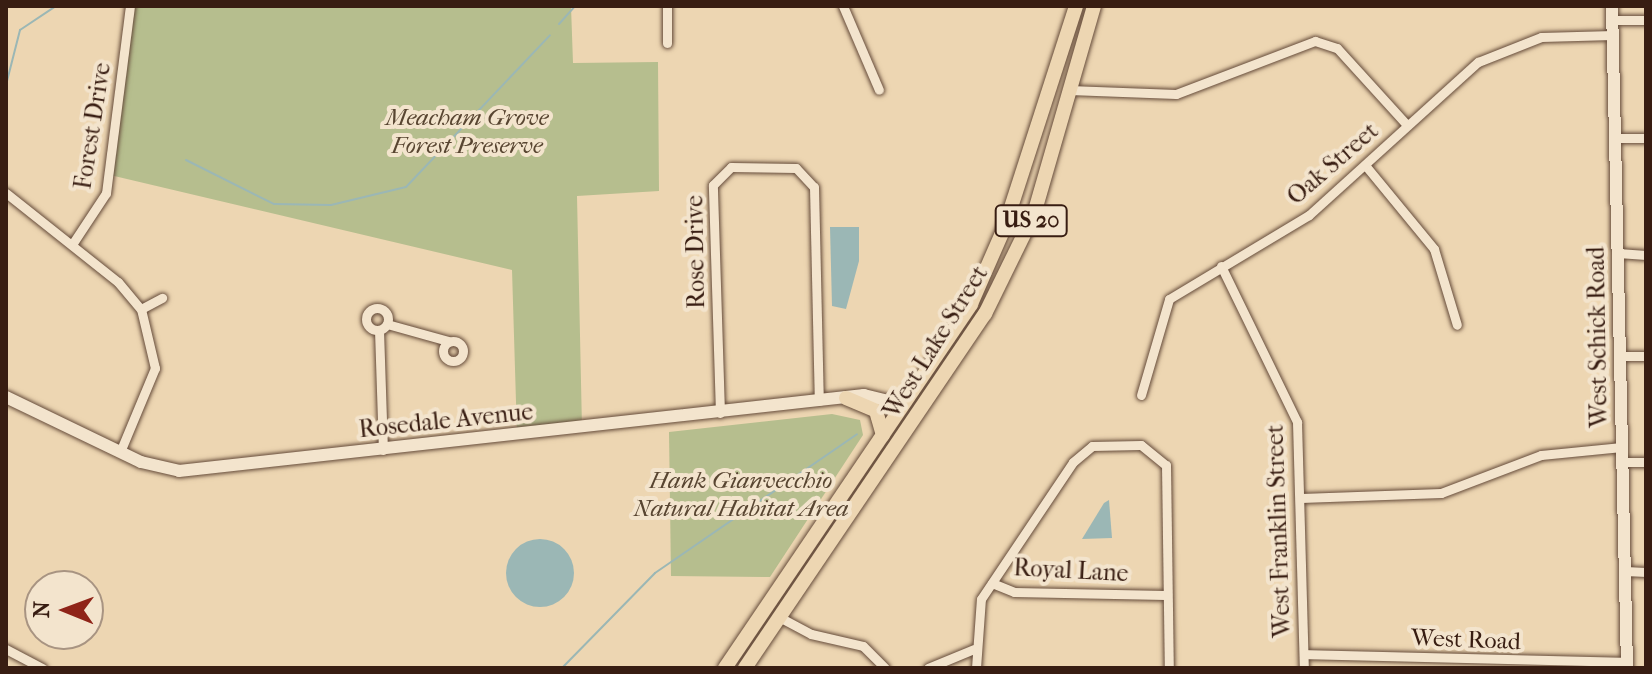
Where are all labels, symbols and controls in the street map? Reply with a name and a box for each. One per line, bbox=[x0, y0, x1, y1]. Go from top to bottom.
street label: Forest Drive bbox=[69, 61, 117, 191]
park label: Meacham Grove Forest Preserve bbox=[385, 104, 549, 160]
street label: Oak Street bbox=[1282, 117, 1384, 211]
street label: Rose Drive bbox=[681, 195, 711, 309]
road number: US 20 bbox=[993, 203, 1069, 239]
street label: West Schick Road bbox=[1582, 246, 1614, 428]
street label: West Lake Street bbox=[878, 260, 994, 424]
street label: Rosedale Avenue bbox=[357, 398, 535, 444]
street label: West Franklin Street bbox=[1261, 424, 1297, 638]
park label: Hank Gianvecchio Natural Habitat Area bbox=[633, 467, 849, 523]
street label: Royal Lane bbox=[1013, 554, 1129, 588]
north arrow bbox=[24, 570, 104, 650]
text: N bbox=[29, 601, 55, 618]
street label: West Road bbox=[1411, 624, 1521, 656]

